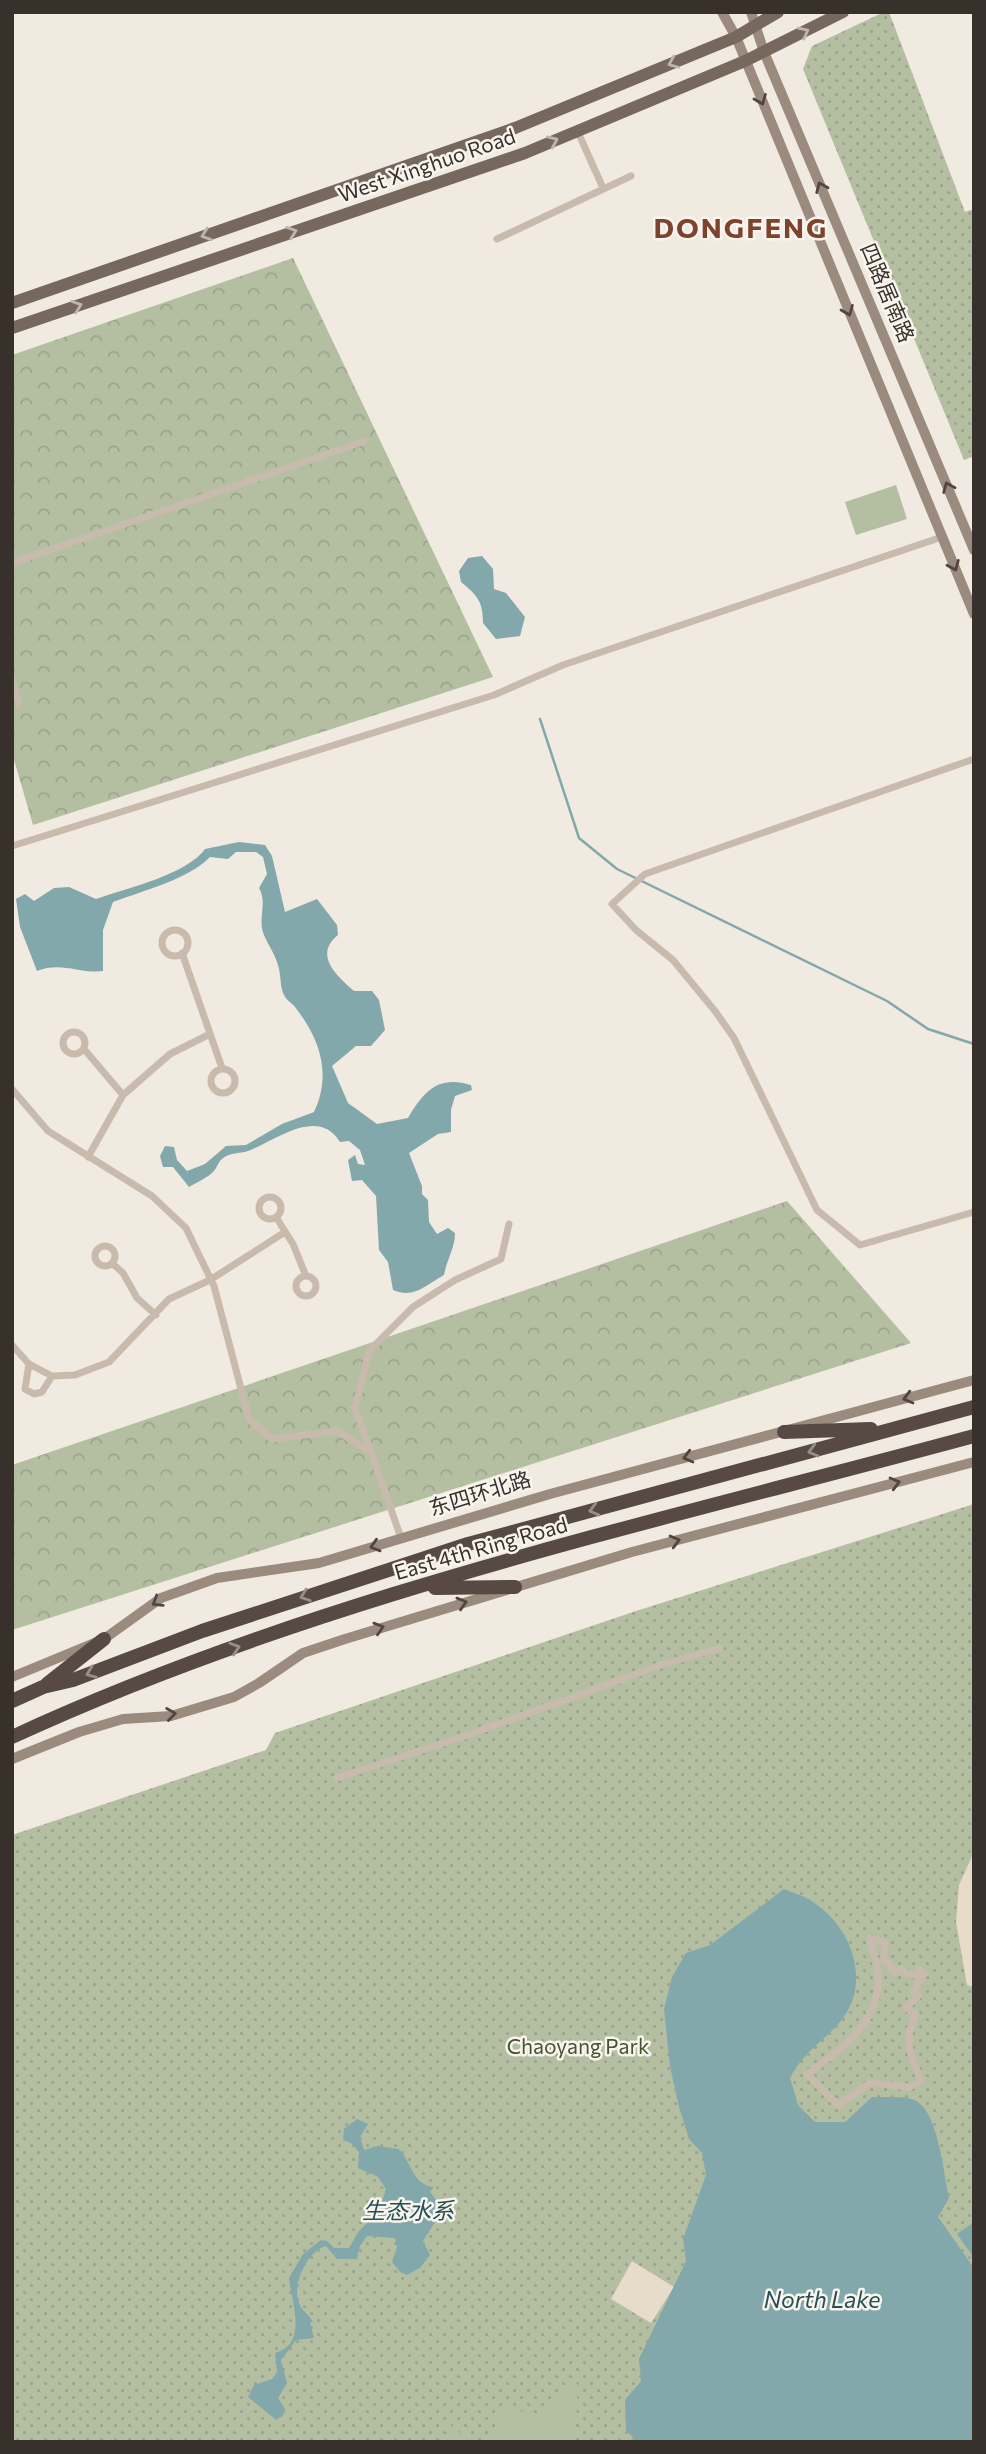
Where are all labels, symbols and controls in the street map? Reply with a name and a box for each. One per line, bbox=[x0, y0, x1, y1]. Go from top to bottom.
one-way arrow bbox=[797, 26, 809, 40]
one-way arrow bbox=[667, 55, 679, 69]
one-way arrow bbox=[753, 93, 767, 106]
street label: West Xinghuo Road bbox=[335, 123, 518, 207]
one-way arrow bbox=[546, 135, 558, 149]
one-way arrow bbox=[815, 182, 829, 194]
district label: DONGFENG bbox=[653, 210, 829, 244]
one-way arrow bbox=[286, 226, 298, 240]
one-way arrow bbox=[201, 227, 213, 241]
street label: 四路居南路 bbox=[856, 239, 920, 346]
one-way arrow bbox=[70, 300, 82, 314]
one-way arrow bbox=[840, 303, 854, 316]
one-way arrow bbox=[942, 481, 956, 493]
one-way arrow bbox=[946, 559, 960, 571]
one-way arrow bbox=[902, 1390, 914, 1404]
one-way arrow bbox=[807, 1442, 819, 1457]
one-way arrow bbox=[682, 1449, 694, 1463]
street label: 东四环北路 bbox=[426, 1465, 533, 1520]
one-way arrow bbox=[889, 1477, 901, 1491]
one-way arrow bbox=[588, 1502, 600, 1516]
street label: East 4th Ring Road bbox=[391, 1511, 570, 1584]
one-way arrow bbox=[669, 1535, 681, 1549]
one-way arrow bbox=[369, 1537, 381, 1552]
one-way arrow bbox=[300, 1588, 312, 1602]
one-way arrow bbox=[151, 1594, 164, 1607]
one-way arrow bbox=[456, 1597, 468, 1612]
one-way arrow bbox=[372, 1622, 384, 1637]
one-way arrow bbox=[228, 1642, 240, 1656]
one-way arrow bbox=[86, 1664, 98, 1678]
one-way arrow bbox=[165, 1707, 177, 1722]
park label: Chaoyang Park bbox=[507, 2033, 649, 2058]
water label: 生态水系 bbox=[362, 2196, 456, 2224]
water label: North Lake bbox=[764, 2285, 880, 2313]

